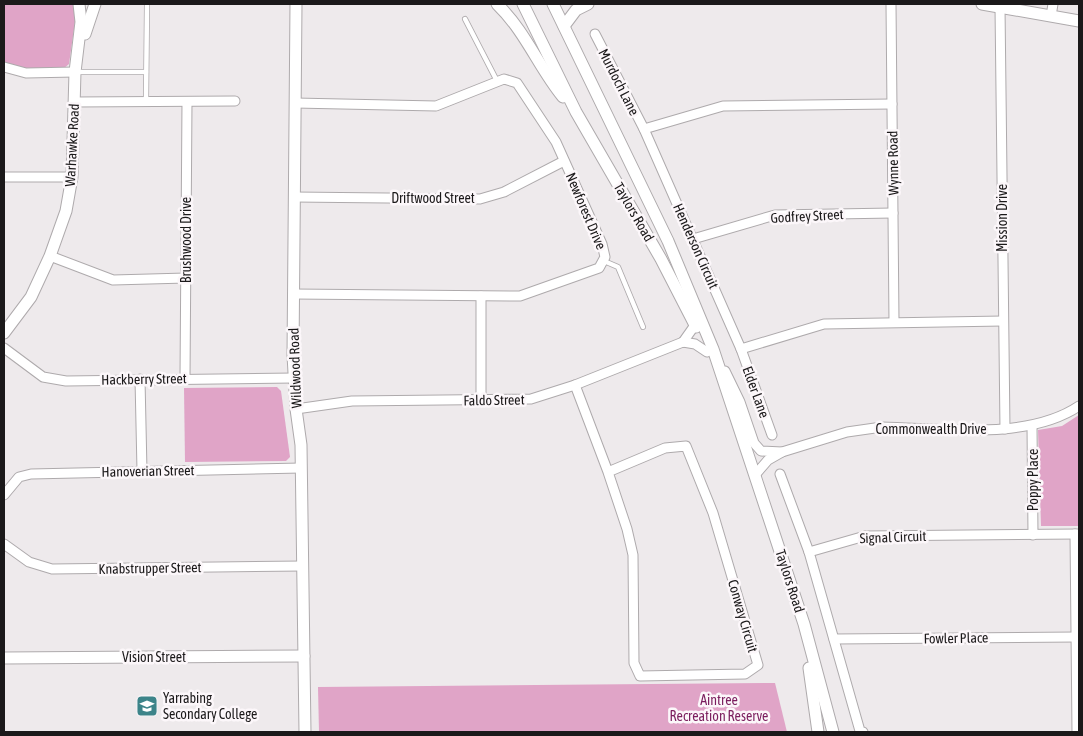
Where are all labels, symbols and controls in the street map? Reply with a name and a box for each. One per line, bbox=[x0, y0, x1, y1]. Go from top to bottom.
street label: Murdoch Lane bbox=[595, 46, 643, 118]
street label: Warhawke Road bbox=[62, 103, 82, 187]
street label: Wynne Road bbox=[884, 131, 902, 195]
street label: Newforest Drive bbox=[563, 170, 609, 252]
street label: Taylors Road bbox=[611, 180, 657, 244]
street label: Mission Drive bbox=[994, 184, 1010, 252]
street label: Driftwood Street bbox=[391, 190, 475, 206]
street label: Brushwood Drive bbox=[178, 197, 194, 283]
street label: Henderson Circuit bbox=[670, 201, 722, 291]
street label: Godfrey Street bbox=[770, 206, 844, 226]
street label: Wildwood Road bbox=[286, 328, 304, 408]
street label: Elder Lane bbox=[739, 364, 773, 420]
street label: Hackberry Street bbox=[101, 370, 187, 388]
street label: Faldo Street bbox=[463, 391, 525, 409]
street label: Commonwealth Drive bbox=[875, 421, 987, 437]
street label: Poppy Place bbox=[1025, 449, 1041, 511]
street label: Hanoverian Street bbox=[101, 462, 195, 480]
street label: Signal Circuit bbox=[859, 528, 927, 546]
street label: Taylors Road bbox=[772, 547, 808, 615]
street label: Knabstrupper Street bbox=[98, 559, 202, 577]
street label: Conway Circuit bbox=[725, 578, 761, 654]
street label: Fowler Place bbox=[923, 629, 989, 647]
street label: Vision Street bbox=[122, 649, 186, 665]
place label: Yarrabing Secondary College bbox=[163, 690, 257, 722]
park label: Aintree Recreation Reserve bbox=[670, 692, 768, 724]
school or university icon: Yarrabing Secondary College bbox=[135, 694, 159, 718]

